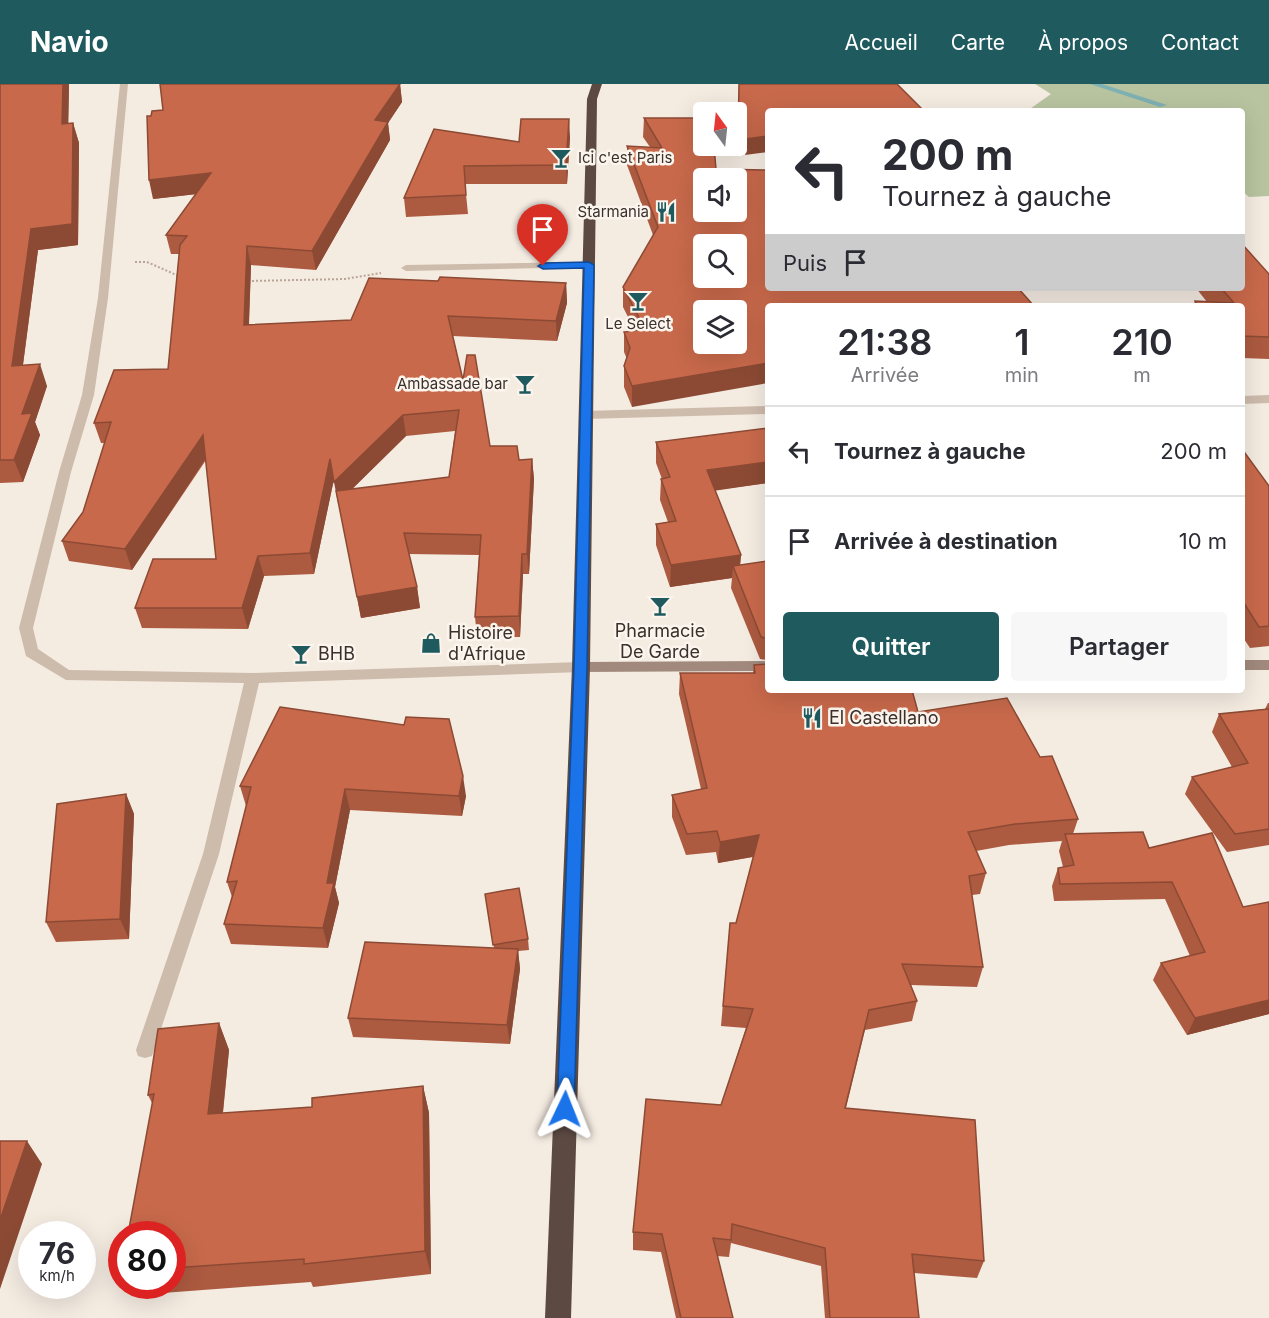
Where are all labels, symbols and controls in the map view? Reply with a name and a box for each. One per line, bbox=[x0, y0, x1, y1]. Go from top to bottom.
text: Navio bbox=[30, 25, 109, 59]
text: Accueil bbox=[844, 30, 918, 55]
text: Carte bbox=[951, 30, 1005, 55]
text: À propos bbox=[1038, 30, 1128, 55]
text: Contact bbox=[1161, 30, 1239, 55]
north arrow bbox=[693, 102, 747, 156]
map controls bbox=[693, 102, 747, 354]
text: 200 m bbox=[882, 129, 1013, 180]
icon: left bbox=[783, 132, 861, 210]
bar icon: Ici c'est Paris bbox=[549, 146, 573, 170]
place label: Ici c'est Paris bbox=[578, 148, 672, 167]
button: sound bbox=[693, 168, 747, 222]
text: Tournez à gauche bbox=[882, 180, 1111, 213]
restaurant icon: Starmania bbox=[654, 200, 678, 224]
place label: Starmania bbox=[578, 202, 649, 221]
pin bbox=[517, 204, 568, 266]
icon: arrive bbox=[526, 213, 559, 246]
button: search bbox=[693, 234, 747, 288]
icon: arrive bbox=[839, 246, 872, 279]
text: Puis bbox=[783, 250, 827, 276]
bar icon: Le Select bbox=[626, 289, 650, 313]
button: layers bbox=[693, 300, 747, 354]
place label: Le Select bbox=[605, 314, 671, 333]
text: 21:38 bbox=[837, 320, 932, 364]
text: 1 bbox=[1014, 320, 1029, 364]
text: 210 bbox=[1111, 320, 1173, 364]
text: Arrivée bbox=[851, 363, 919, 387]
text: min bbox=[1005, 363, 1039, 387]
text: m bbox=[1133, 363, 1151, 387]
bar icon: Ambassade bar bbox=[513, 372, 537, 396]
place label: Ambassade bar bbox=[397, 374, 508, 393]
icon: left bbox=[783, 435, 816, 468]
text: Tournez à gauche bbox=[834, 438, 1026, 464]
text: 200 m bbox=[1160, 438, 1227, 464]
icon: arrive bbox=[783, 525, 816, 558]
text: Arrivée à destination bbox=[834, 528, 1058, 554]
text: 10 m bbox=[1179, 528, 1227, 554]
bar icon: Pharmacie De Garde bbox=[648, 594, 672, 618]
button: Quitter bbox=[783, 612, 999, 681]
button: Partager bbox=[1011, 612, 1227, 681]
place label: Pharmacie De Garde bbox=[615, 620, 705, 662]
place label: Histoire d'Afrique bbox=[448, 622, 526, 664]
shop icon: Histoire d'Afrique bbox=[419, 631, 443, 655]
bar icon: BHB bbox=[289, 642, 313, 666]
place label: BHB bbox=[318, 643, 355, 664]
restaurant icon: El Castellano bbox=[800, 706, 824, 730]
place label: El Castellano bbox=[829, 707, 938, 728]
position arrow bbox=[533, 1077, 597, 1141]
speed limit sign: 80 bbox=[108, 1221, 186, 1299]
text: 76 bbox=[39, 1235, 75, 1271]
text: km/h bbox=[39, 1266, 75, 1285]

